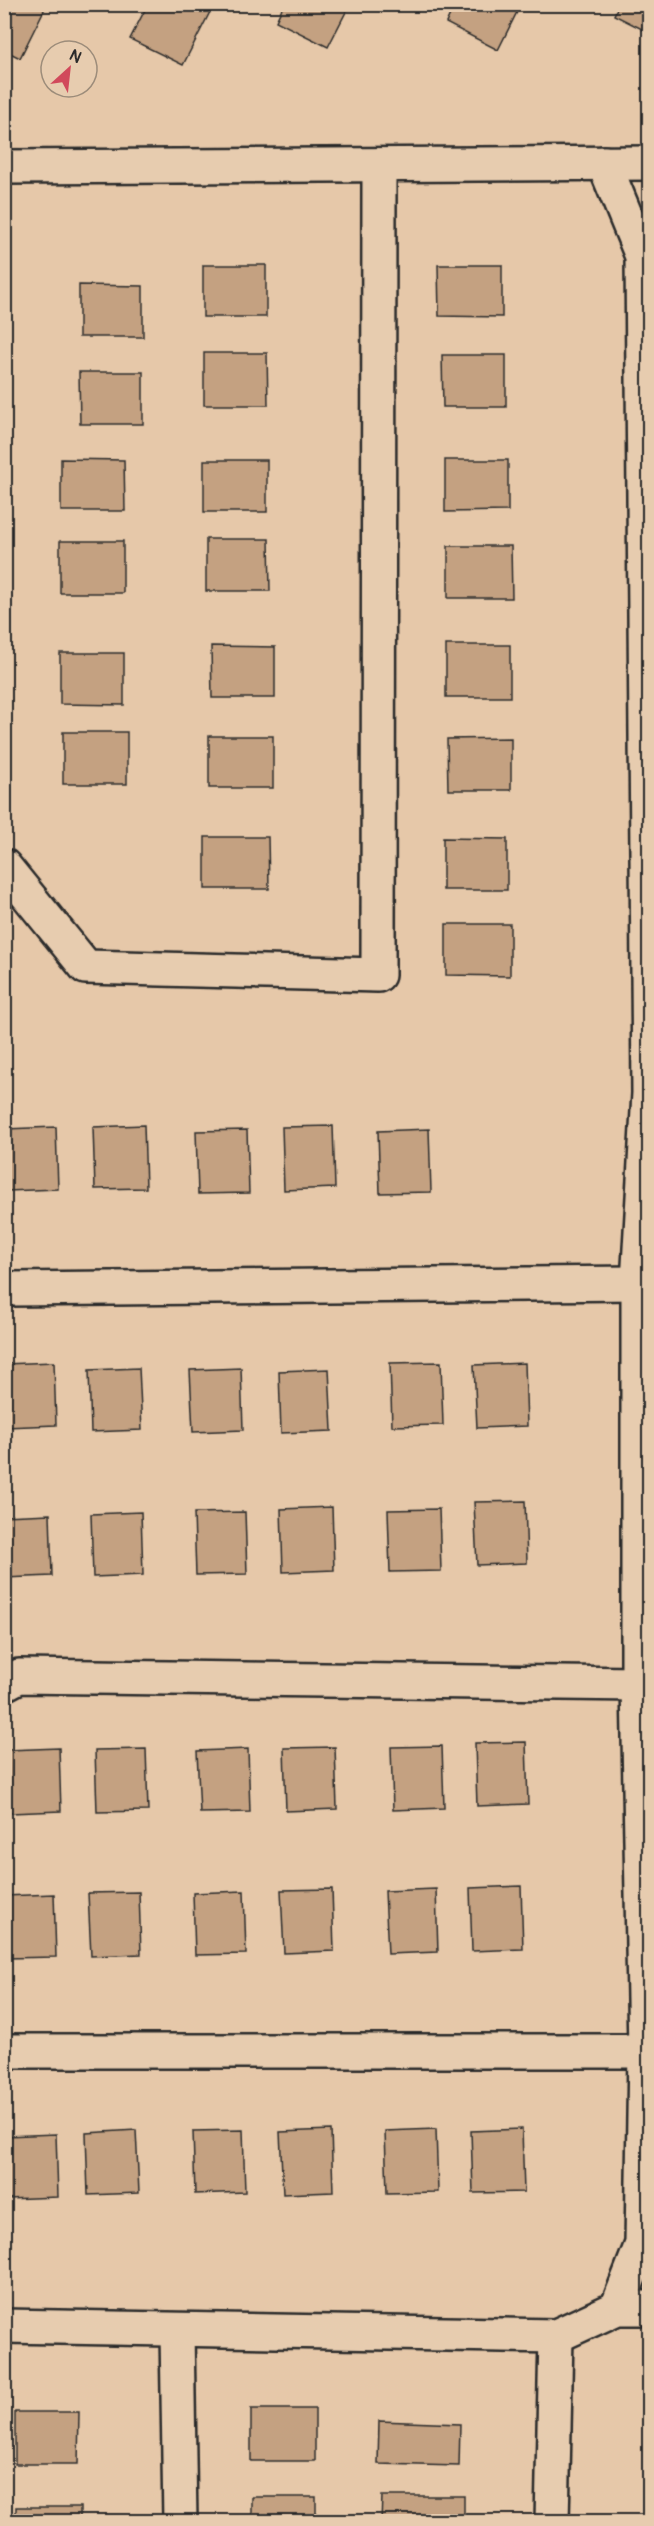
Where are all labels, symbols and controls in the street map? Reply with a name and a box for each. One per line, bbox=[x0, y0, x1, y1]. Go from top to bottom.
north arrow bbox=[39, 39, 99, 99]
text: N bbox=[66, 45, 85, 68]

